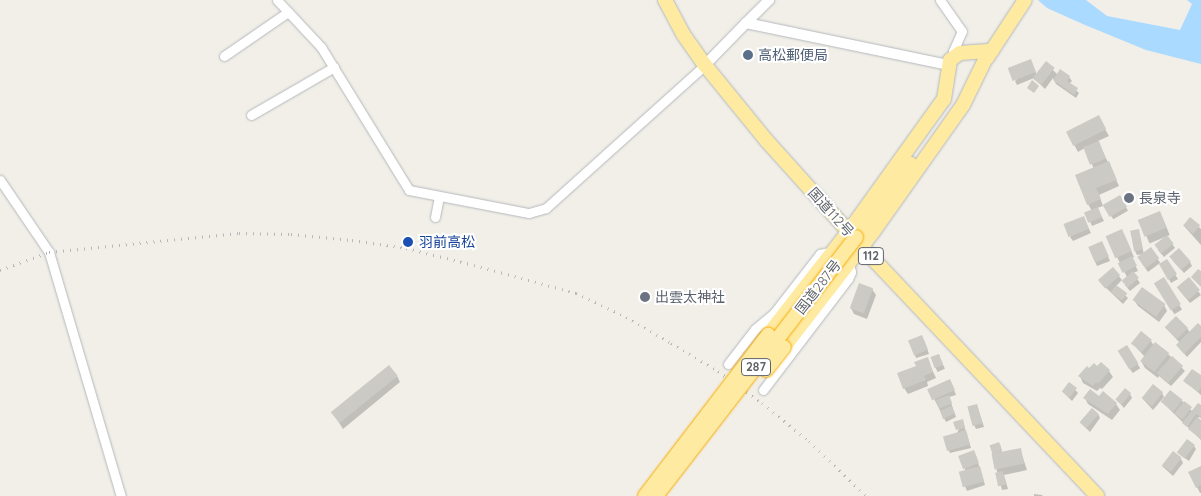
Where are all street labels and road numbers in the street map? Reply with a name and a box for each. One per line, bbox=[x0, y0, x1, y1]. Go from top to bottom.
street label: 国道112号 bbox=[805, 184, 857, 240]
road number: 112 bbox=[857, 247, 885, 266]
street label: 国道287号 bbox=[792, 257, 844, 317]
road number: 287 bbox=[741, 358, 771, 377]

